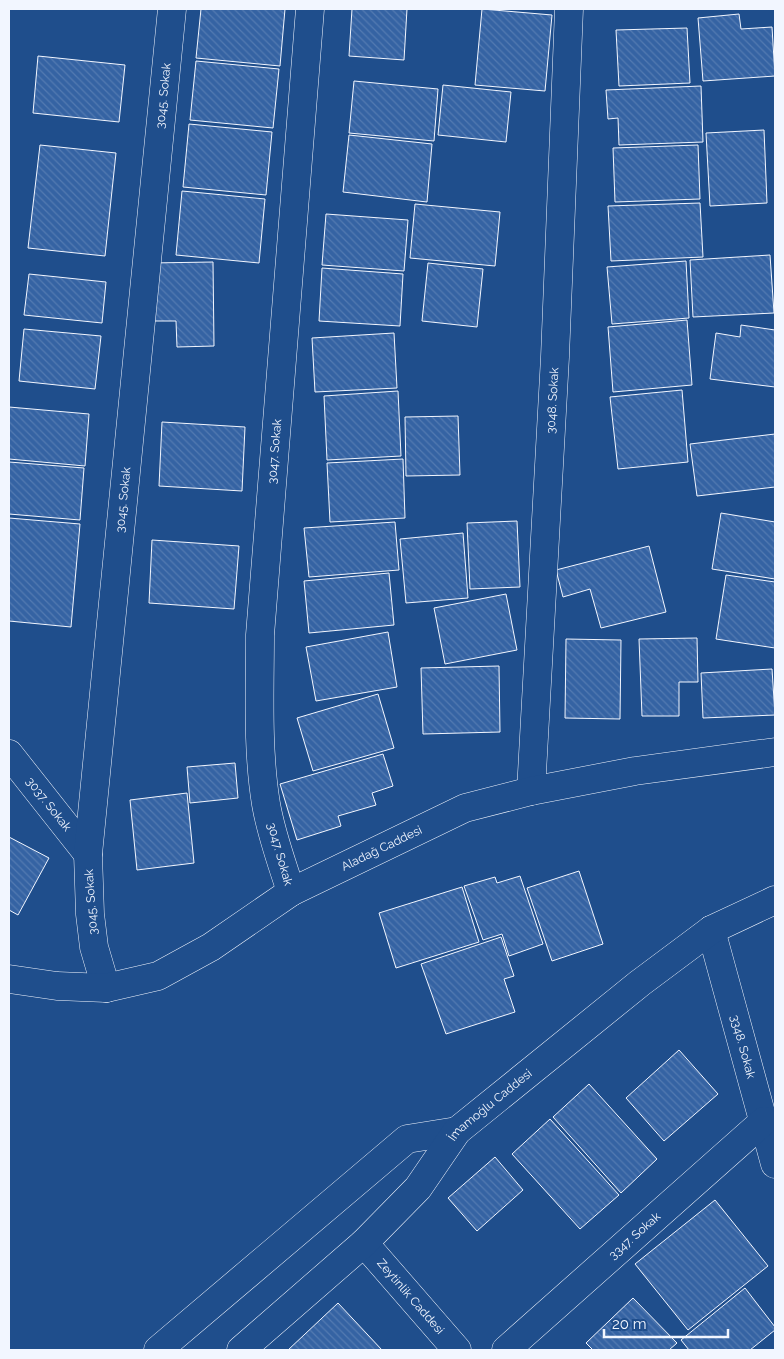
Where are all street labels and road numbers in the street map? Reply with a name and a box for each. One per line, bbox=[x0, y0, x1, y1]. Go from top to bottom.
street label: 3045. Sokak bbox=[153, 62, 174, 129]
street label: 3048. Sokak bbox=[544, 366, 561, 434]
street label: 3047. Sokak bbox=[265, 418, 284, 484]
street label: 3045. Sokak bbox=[113, 466, 134, 533]
street label: 3037. Sokak bbox=[23, 774, 75, 834]
street label: 3047. Sokak bbox=[264, 821, 296, 888]
street label: Aladağ Caddesi bbox=[339, 823, 424, 874]
street label: 3045. Sokak bbox=[82, 868, 100, 935]
street label: 3348. Sokak bbox=[728, 1013, 758, 1081]
street label: İmamoğlu Caddesi bbox=[445, 1066, 535, 1144]
street label: 3347. Sokak bbox=[606, 1209, 664, 1262]
street label: Zeytinlik Caddesi bbox=[374, 1256, 447, 1337]

